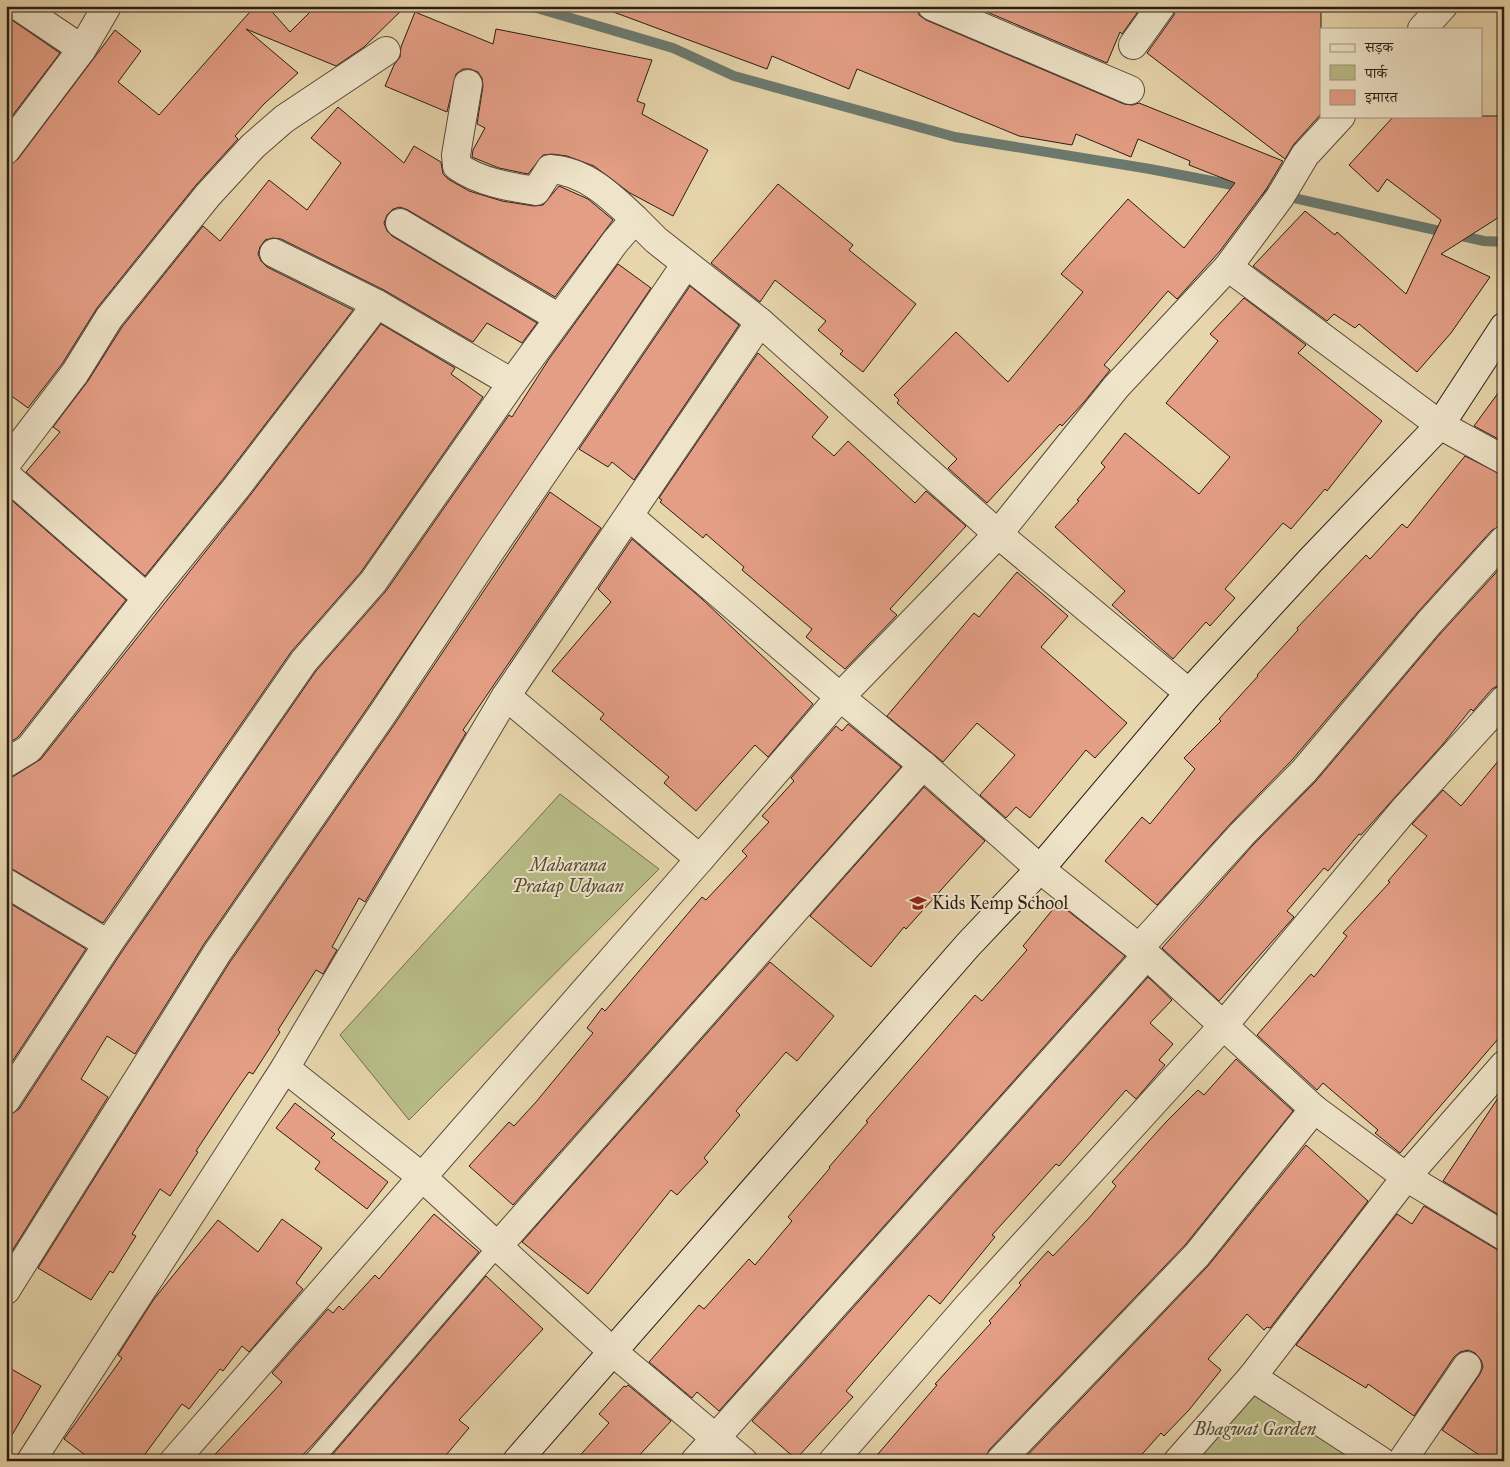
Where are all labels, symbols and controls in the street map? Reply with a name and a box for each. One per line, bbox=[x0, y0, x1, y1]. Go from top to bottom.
legend bbox=[1320, 28, 1482, 118]
text: सड़क bbox=[1364, 38, 1394, 56]
text: पार्क bbox=[1364, 64, 1388, 82]
text: इमारत bbox=[1364, 88, 1399, 106]
park label: Maharana Pratap Udyaan bbox=[512, 854, 624, 898]
place label: Kids Kemp School bbox=[932, 892, 1068, 914]
school or university icon: Kids Kemp School bbox=[908, 893, 928, 913]
park label: Bhagwat Garden bbox=[1193, 1418, 1317, 1440]

